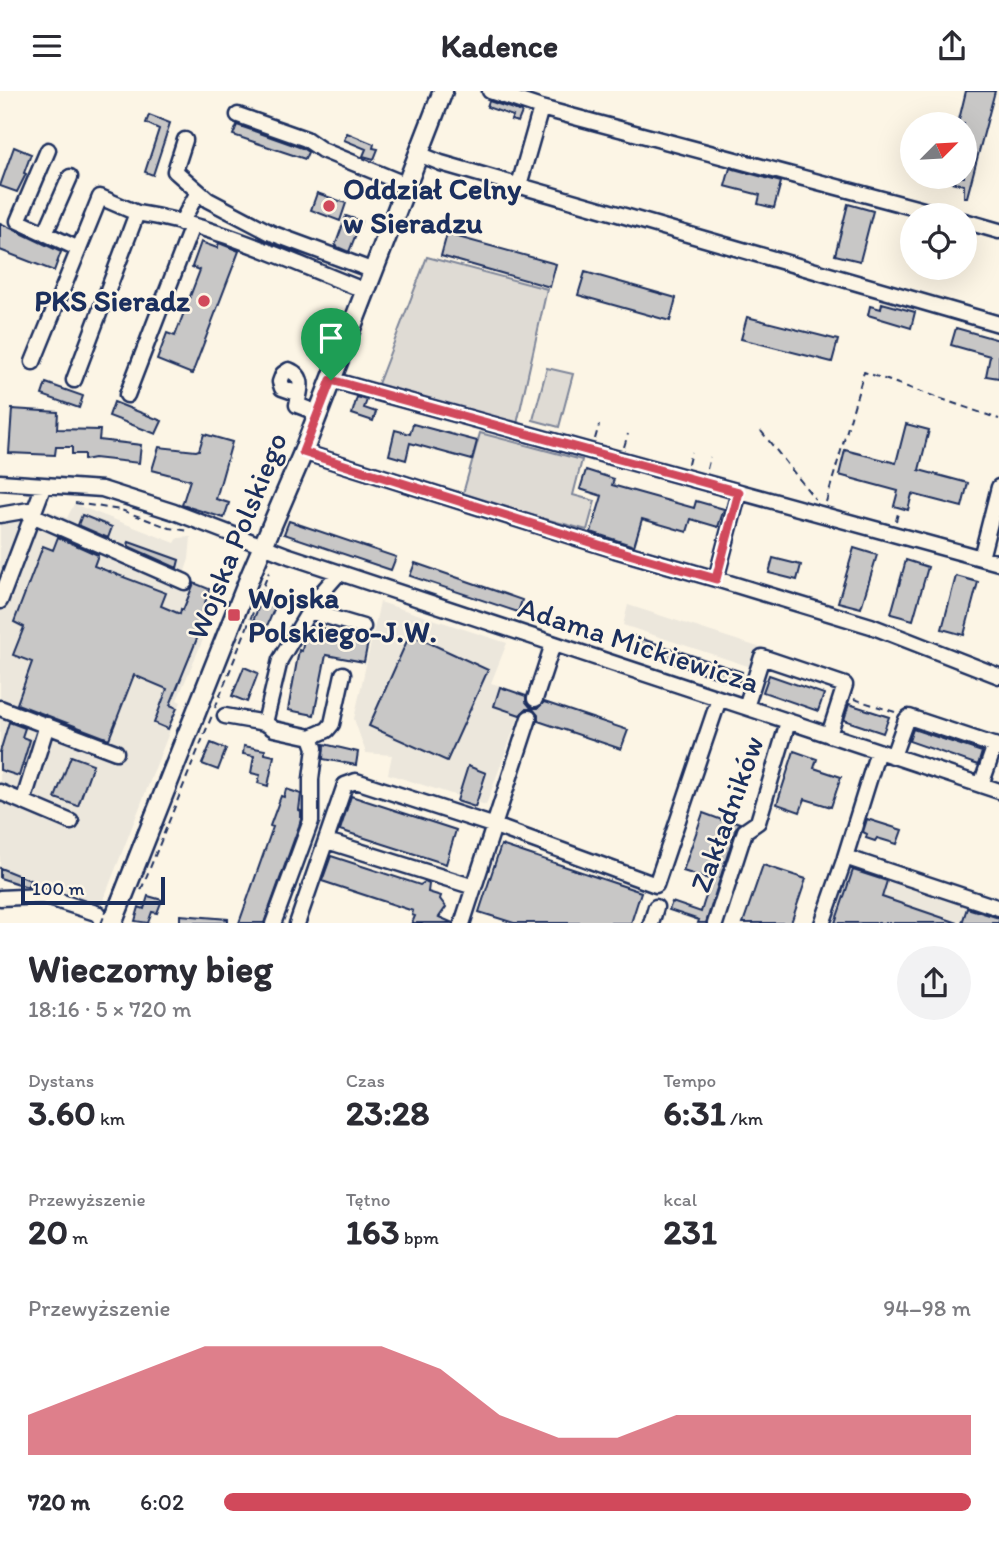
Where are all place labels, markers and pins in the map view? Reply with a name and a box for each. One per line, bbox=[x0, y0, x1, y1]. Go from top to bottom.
place label: Oddział Celny w Sieradzu bbox=[343, 170, 522, 241]
marker: Oddział Celny w Sieradzu bbox=[321, 198, 337, 214]
place label: PKS Sieradz bbox=[34, 282, 191, 319]
marker: PKS Sieradz bbox=[196, 293, 212, 309]
pin bbox=[301, 308, 361, 380]
place label: Wojska Polskiego-J.W. bbox=[248, 579, 437, 650]
marker: Wojska Polskiego-J.W. bbox=[226, 607, 242, 623]

